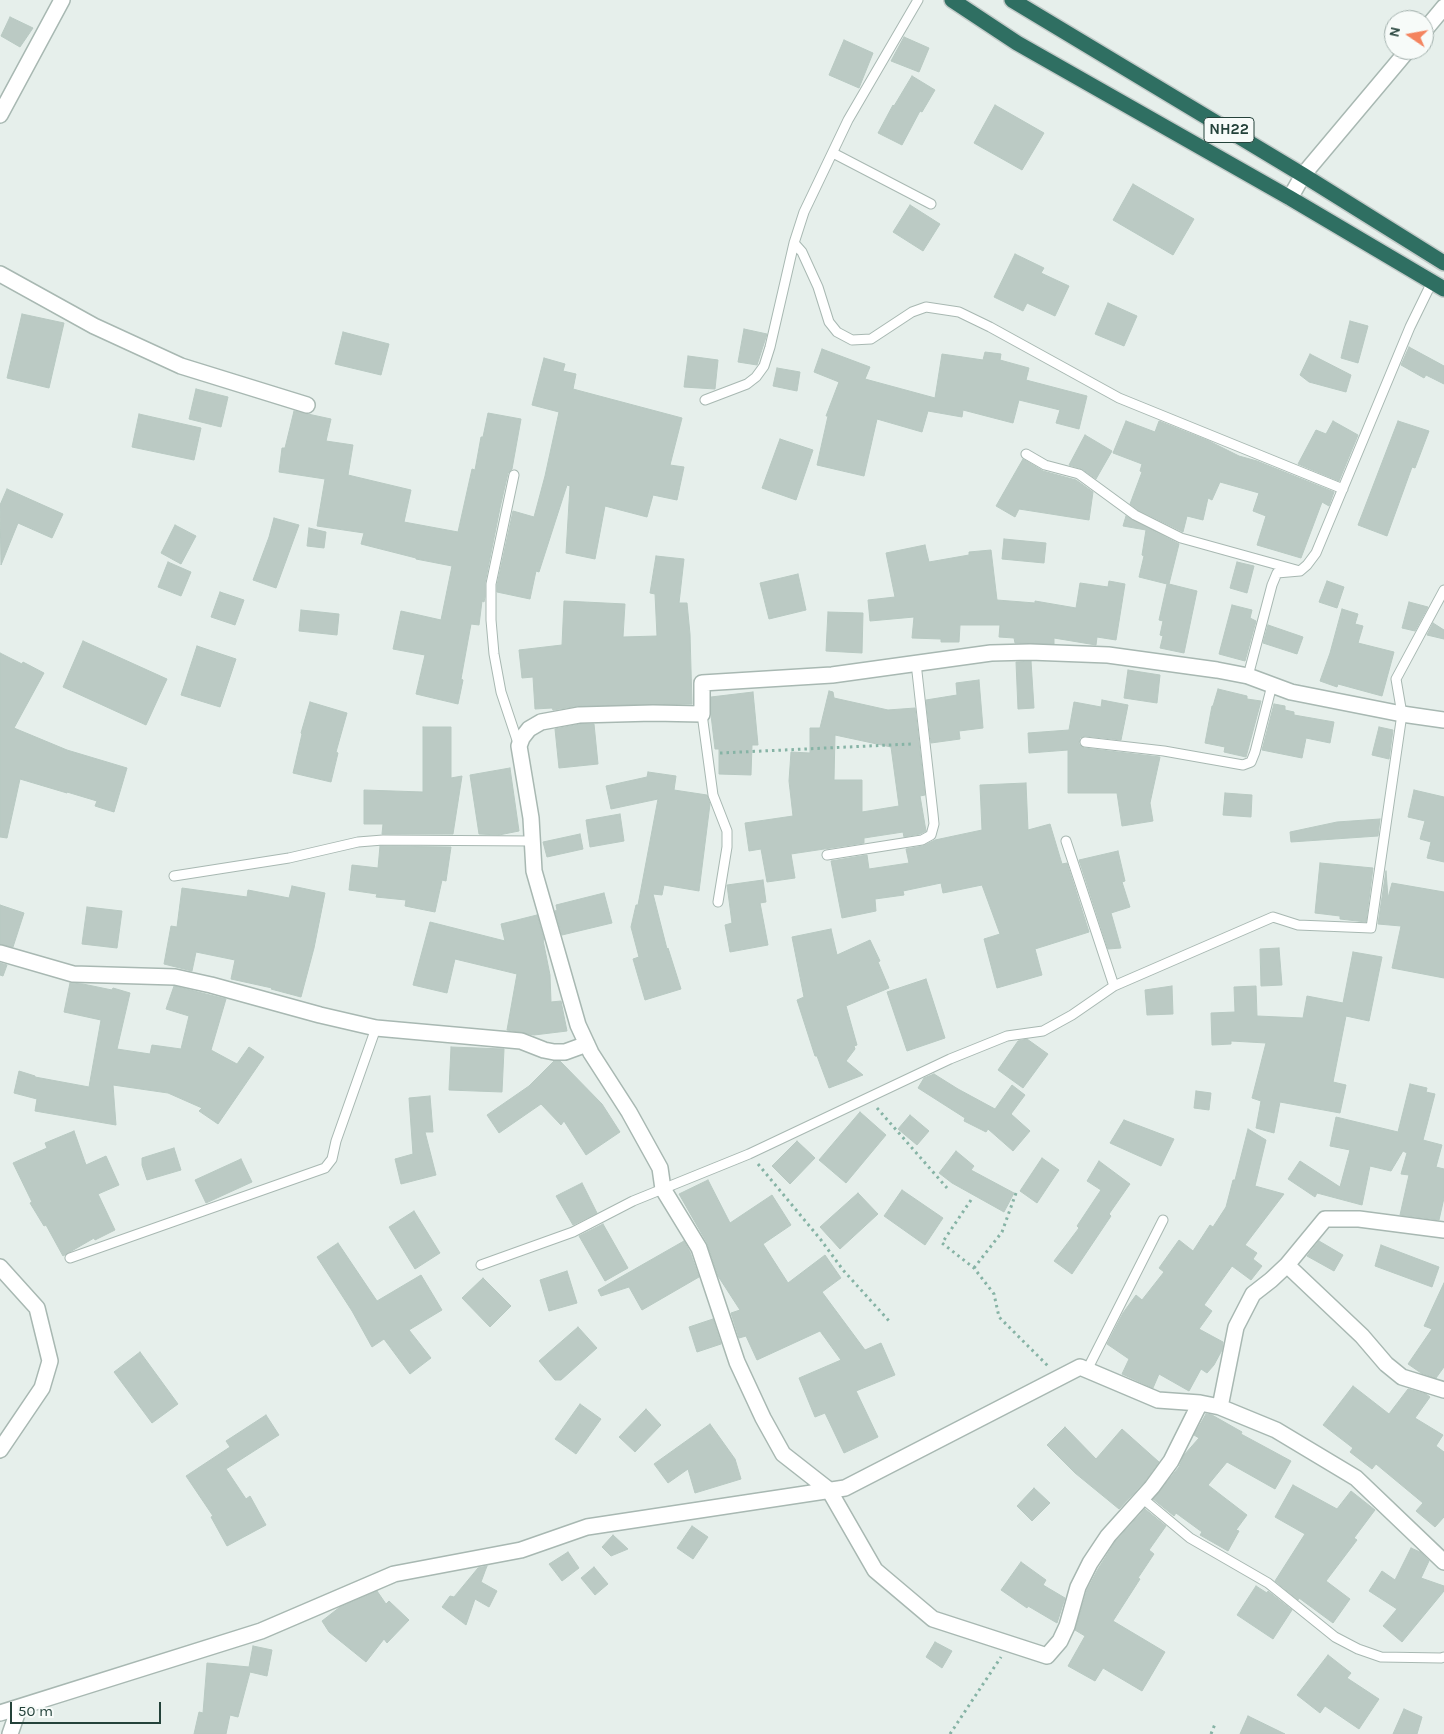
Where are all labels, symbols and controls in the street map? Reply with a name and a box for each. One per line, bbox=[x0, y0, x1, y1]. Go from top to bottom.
north arrow bbox=[1384, 10, 1434, 60]
text: N bbox=[1385, 25, 1404, 39]
road number: NH22 bbox=[1204, 118, 1254, 142]
scale bar bbox=[12, 1692, 164, 1724]
text: 50 m bbox=[18, 1702, 53, 1720]

